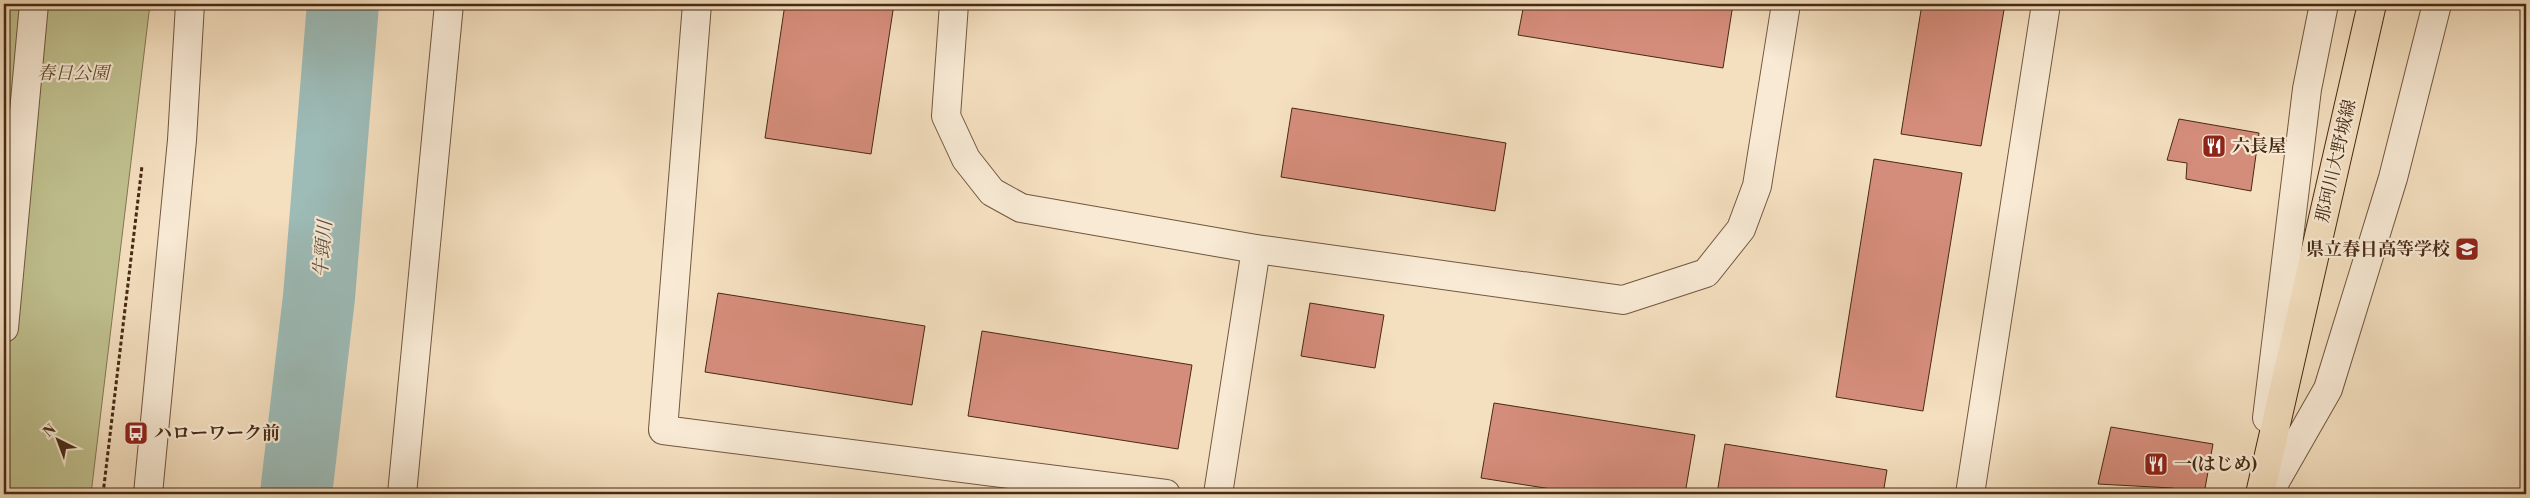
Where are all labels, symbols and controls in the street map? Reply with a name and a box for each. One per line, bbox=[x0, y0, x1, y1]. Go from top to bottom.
park label: 春日公園 bbox=[37, 62, 112, 85]
street label: 那珂川大野城線 bbox=[2311, 97, 2361, 225]
restaurant icon: 六長屋 bbox=[2201, 133, 2227, 159]
place label: 六長屋 bbox=[2232, 135, 2286, 158]
water label: 牛頸川 bbox=[309, 218, 338, 278]
school or university icon: 県立春日高等学校 bbox=[2454, 236, 2480, 262]
place label: 県立春日高等学校 bbox=[2306, 238, 2450, 261]
north arrow bbox=[32, 416, 82, 466]
bus stop icon: ハローワーク前 bbox=[123, 420, 149, 446]
text: N bbox=[40, 421, 60, 441]
place label: ハローワーク前 bbox=[154, 422, 280, 445]
restaurant icon: 一(はじめ) bbox=[2143, 451, 2169, 477]
place label: 一(はじめ) bbox=[2174, 453, 2258, 476]

